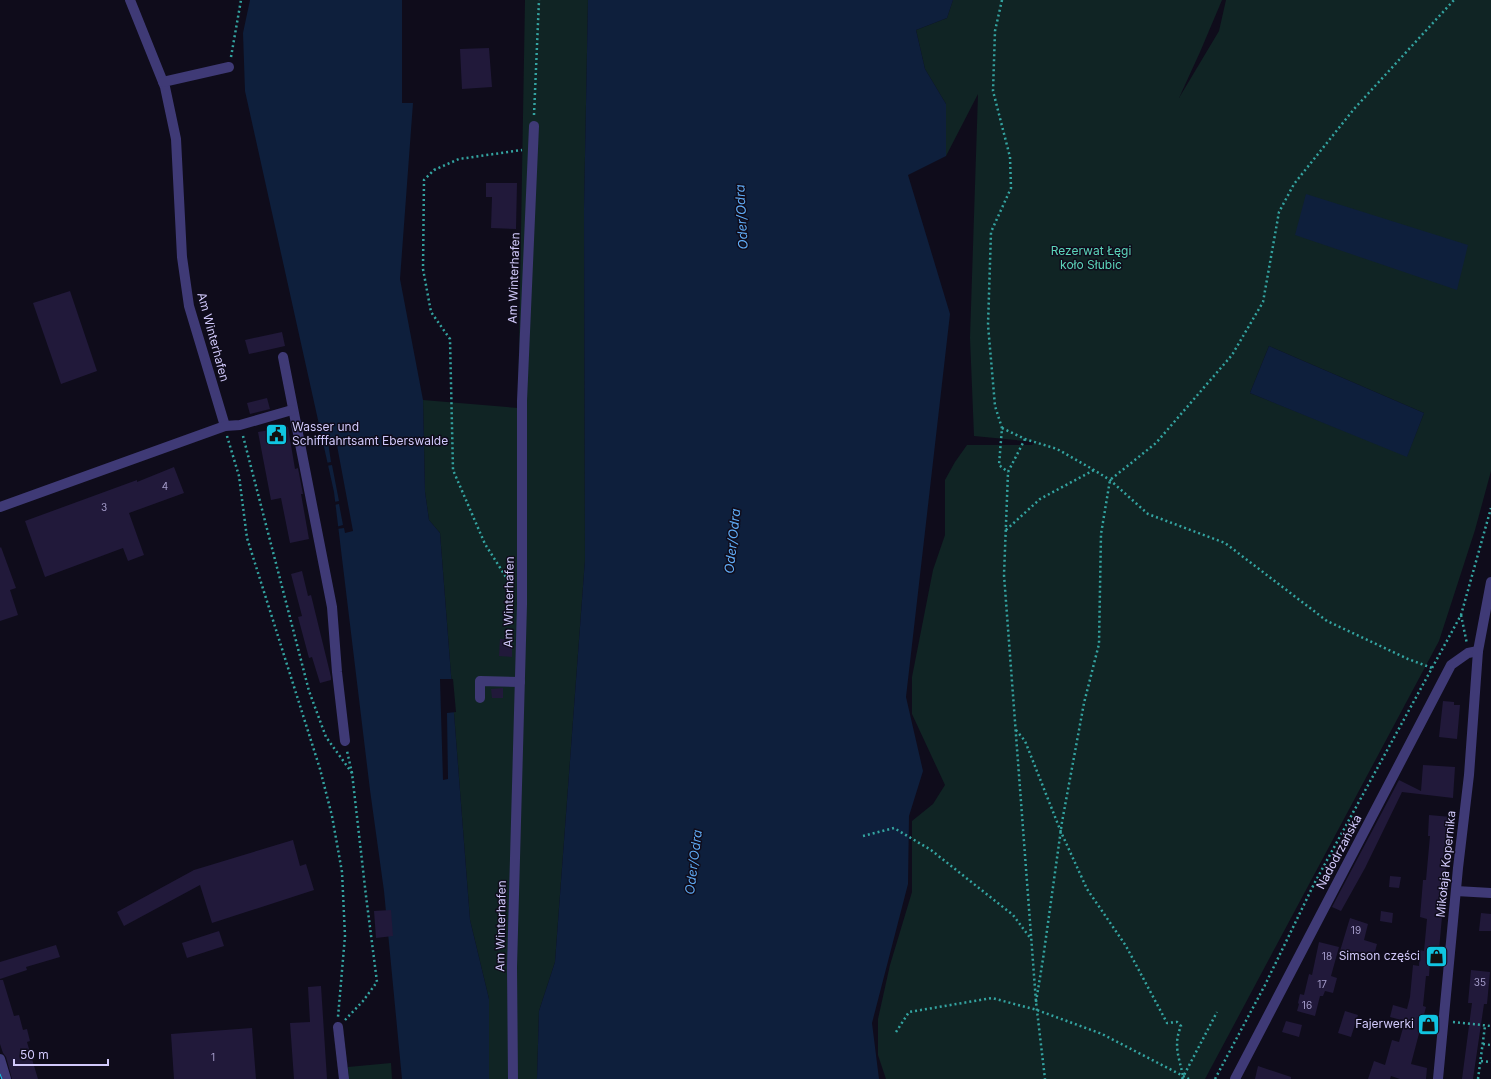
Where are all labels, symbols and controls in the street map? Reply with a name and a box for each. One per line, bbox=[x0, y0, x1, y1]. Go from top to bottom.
water label: Oder/Odra bbox=[731, 184, 751, 250]
street label: Am Winterhafen bbox=[504, 232, 523, 324]
park label: Rezerwat Łęgi koło Słubic bbox=[1051, 243, 1131, 272]
street label: Am Winterhafen bbox=[194, 291, 233, 383]
place label: Wasser und Schifffahrtsamt Eberswalde bbox=[292, 419, 448, 448]
public building icon: Wasser und Schifffahrtsamt Eberswalde bbox=[263, 421, 289, 447]
house number: 4 bbox=[162, 480, 168, 492]
house number: 3 bbox=[101, 501, 107, 513]
water label: Oder/Odra bbox=[721, 508, 743, 574]
street label: Am Winterhafen bbox=[500, 556, 517, 648]
street label: Mikołaja Kopernika bbox=[1432, 810, 1459, 918]
street label: Nadodrzańska bbox=[1313, 812, 1365, 892]
water label: Oder/Odra bbox=[681, 829, 705, 895]
street label: Am Winterhafen bbox=[492, 880, 509, 972]
house number: 19 bbox=[1351, 924, 1361, 936]
shop icon: Simson części bbox=[1423, 943, 1449, 969]
place label: Simson części bbox=[1339, 948, 1420, 963]
house number: 18 bbox=[1322, 950, 1332, 962]
house number: 35 bbox=[1474, 976, 1486, 988]
house number: 17 bbox=[1317, 978, 1327, 990]
house number: 16 bbox=[1302, 999, 1312, 1011]
shop icon: Fajerwerki bbox=[1416, 1011, 1442, 1037]
place label: Fajerwerki bbox=[1355, 1016, 1414, 1031]
scale bar bbox=[14, 1041, 108, 1067]
text: 50 m bbox=[20, 1047, 49, 1062]
house number: 1 bbox=[211, 1051, 215, 1063]

